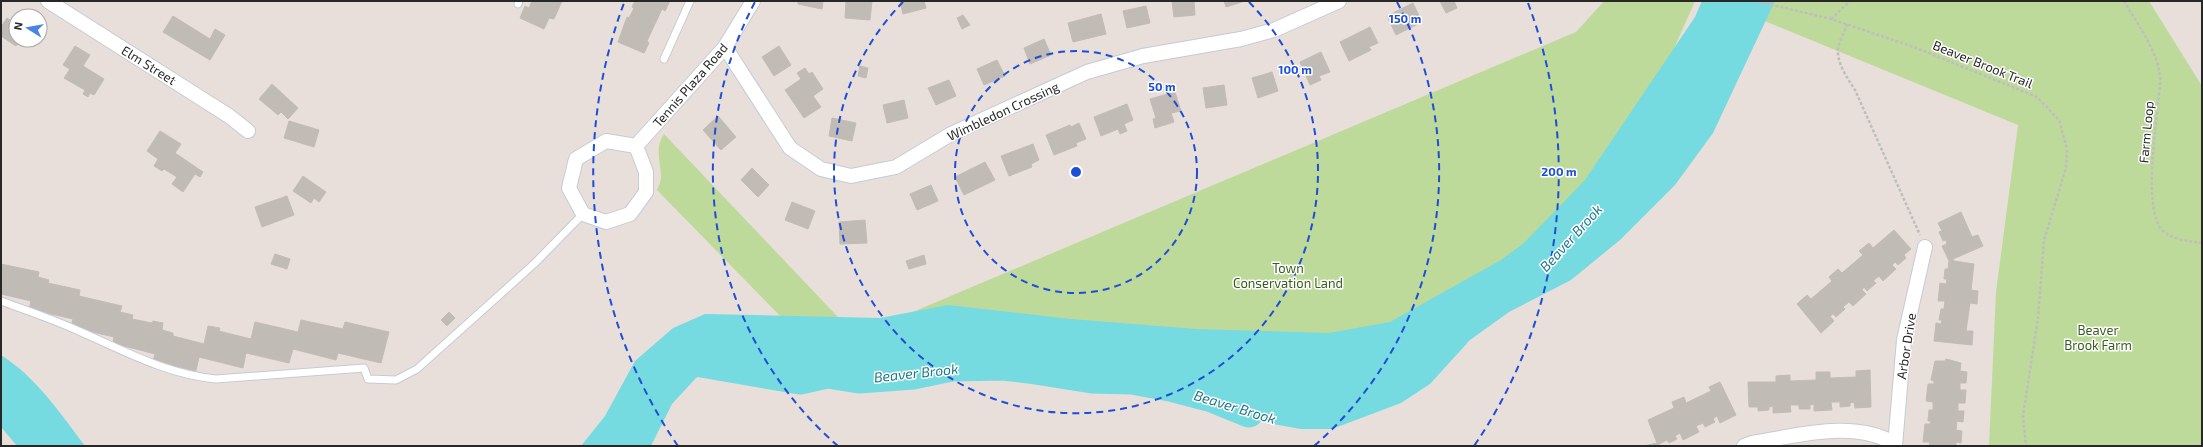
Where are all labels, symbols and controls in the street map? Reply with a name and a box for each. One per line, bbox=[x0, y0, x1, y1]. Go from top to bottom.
north arrow bbox=[8, 8, 48, 48]
text: 150 m bbox=[1389, 11, 1421, 25]
text: N bbox=[11, 21, 25, 31]
street label: Beaver Brook Trail bbox=[1931, 37, 2036, 91]
street label: Tennis Plaza Road bbox=[649, 40, 731, 130]
street label: Elm Street bbox=[119, 42, 179, 88]
text: 100 m bbox=[1278, 62, 1312, 76]
street label: Wimbledon Crossing bbox=[945, 78, 1061, 144]
text: 50 m bbox=[1148, 79, 1176, 93]
street label: Farm Loop bbox=[2135, 100, 2157, 164]
text: 200 m bbox=[1541, 164, 1577, 178]
centre of rings bbox=[1069, 165, 1083, 179]
water label: Beaver Brook bbox=[1536, 200, 1605, 275]
park label: Town Conservation Land bbox=[1233, 260, 1343, 291]
street label: Arbor Drive bbox=[1893, 312, 1919, 380]
park label: Beaver Brook Farm bbox=[2064, 322, 2132, 353]
water label: Beaver Brook bbox=[873, 360, 959, 385]
water label: Beaver Brook bbox=[1192, 386, 1278, 427]

